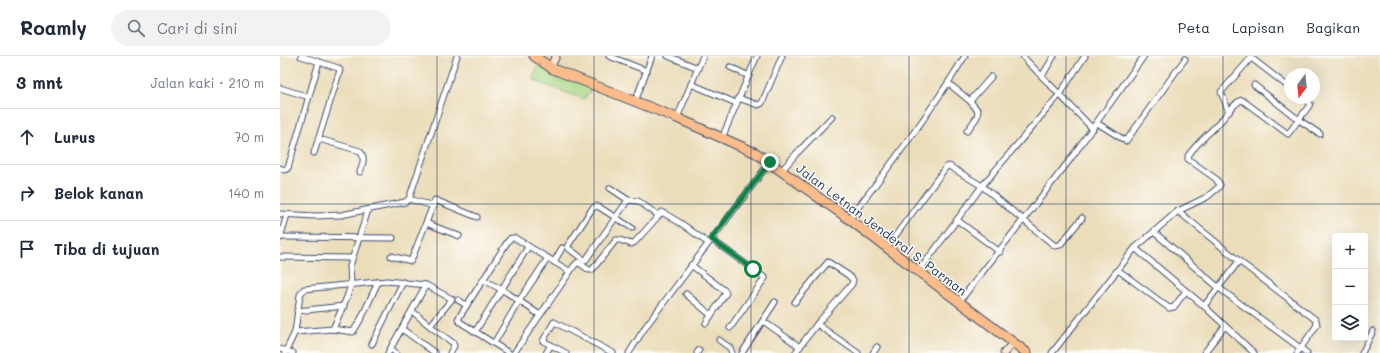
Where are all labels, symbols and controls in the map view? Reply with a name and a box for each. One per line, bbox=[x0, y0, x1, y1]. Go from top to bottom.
search box bbox=[111, 10, 391, 46]
text: Roamly bbox=[20, 15, 87, 40]
icon: search bbox=[125, 17, 147, 39]
text: Cari di sini bbox=[157, 18, 238, 38]
text: Peta bbox=[1178, 18, 1210, 37]
text: Lapisan bbox=[1232, 18, 1284, 37]
text: Bagikan bbox=[1306, 18, 1360, 37]
north arrow bbox=[1284, 68, 1320, 104]
text: 3 mnt bbox=[16, 71, 63, 93]
text: Jalan kaki · 210 m bbox=[151, 74, 264, 91]
icon: ahead bbox=[16, 126, 38, 148]
text: Lurus bbox=[54, 127, 95, 147]
text: 70 m bbox=[234, 128, 264, 145]
route end bbox=[761, 153, 779, 171]
street label: Jalan Letnan Jenderal S. Parman bbox=[793, 159, 971, 299]
icon: right bbox=[16, 182, 38, 204]
text: Belok kanan bbox=[54, 183, 143, 203]
text: 140 m bbox=[228, 184, 264, 201]
map controls bbox=[1332, 233, 1368, 341]
button: + bbox=[1332, 233, 1368, 269]
icon: arrive bbox=[16, 238, 38, 260]
text: Tiba di tujuan bbox=[54, 239, 159, 259]
route start bbox=[744, 260, 762, 278]
button: − bbox=[1332, 269, 1368, 305]
button: layers bbox=[1332, 305, 1368, 341]

